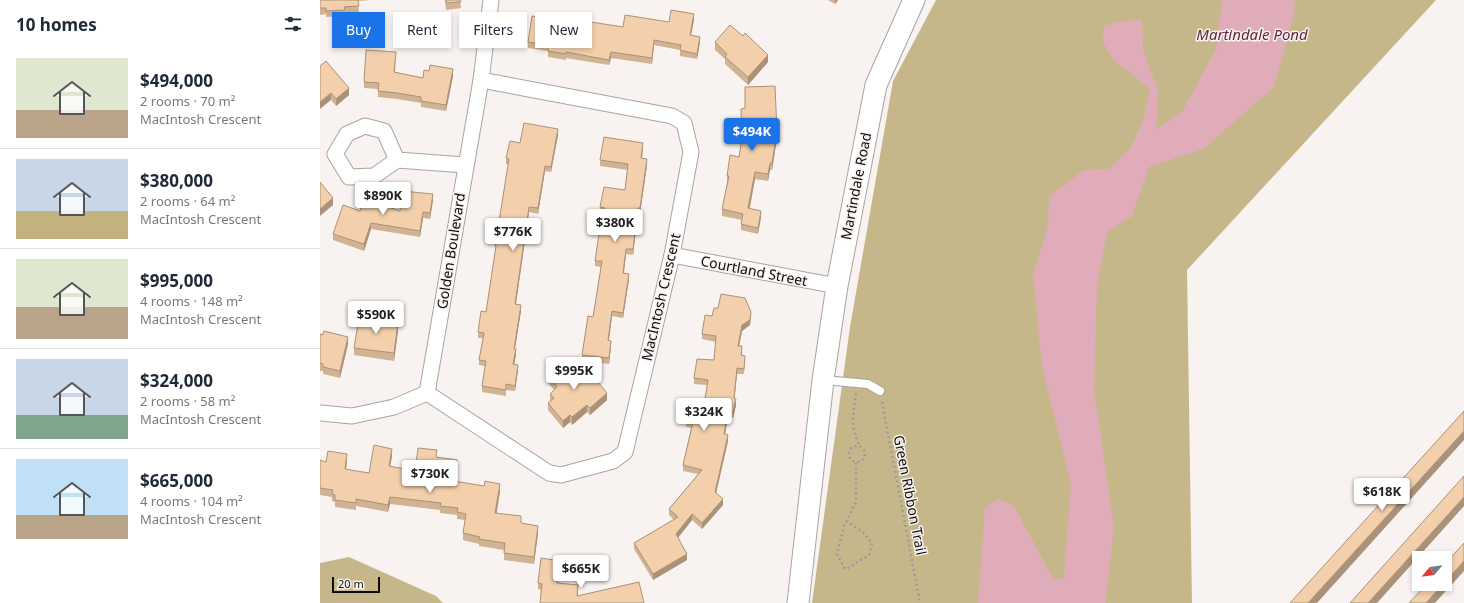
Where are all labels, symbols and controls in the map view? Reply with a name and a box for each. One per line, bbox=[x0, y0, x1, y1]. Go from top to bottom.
chip: Buy bbox=[332, 12, 385, 48]
chip: Rent bbox=[393, 12, 451, 48]
chip: Filters bbox=[459, 12, 527, 48]
chip: New bbox=[535, 12, 592, 48]
text: 10 homes bbox=[16, 13, 97, 36]
icon: filters bbox=[282, 13, 304, 35]
water label: Martindale Pond bbox=[1196, 24, 1308, 44]
text: $494,000 bbox=[140, 69, 213, 92]
icon: home bbox=[48, 74, 96, 122]
text: 2 rooms · 70 m² bbox=[140, 92, 235, 110]
text: MacIntosh Crescent bbox=[140, 110, 261, 128]
pin: $494K bbox=[724, 118, 780, 152]
text: $494K bbox=[733, 122, 771, 140]
street label: Martindale Road bbox=[836, 131, 875, 241]
text: $380,000 bbox=[140, 169, 213, 192]
icon: home bbox=[48, 175, 96, 223]
pin: $890K bbox=[355, 182, 411, 216]
text: $890K bbox=[364, 186, 402, 204]
street label: Golden Boulevard bbox=[432, 191, 469, 310]
text: 2 rooms · 64 m² bbox=[140, 192, 235, 210]
pin: $380K bbox=[587, 209, 643, 243]
text: MacIntosh Crescent bbox=[140, 210, 261, 228]
text: $380K bbox=[596, 213, 634, 231]
pin: $776K bbox=[485, 218, 541, 252]
text: $776K bbox=[494, 222, 532, 240]
street label: MacIntosh Crescent bbox=[637, 231, 684, 363]
street label: Courtland Street bbox=[699, 251, 809, 290]
text: $995,000 bbox=[140, 269, 213, 292]
icon: home bbox=[48, 275, 96, 323]
text: 4 rooms · 148 m² bbox=[140, 292, 243, 310]
pin: $590K bbox=[348, 301, 404, 335]
text: $590K bbox=[357, 305, 395, 323]
text: MacIntosh Crescent bbox=[140, 310, 261, 328]
pin: $995K bbox=[546, 357, 602, 391]
text: $995K bbox=[555, 361, 593, 379]
text: $324,000 bbox=[140, 369, 213, 392]
icon: home bbox=[48, 375, 96, 423]
text: 2 rooms · 58 m² bbox=[140, 392, 235, 410]
pin: $324K bbox=[676, 398, 732, 432]
text: $324K bbox=[685, 402, 723, 420]
text: MacIntosh Crescent bbox=[140, 410, 261, 428]
street label: Green Ribbon Trail bbox=[890, 433, 931, 556]
pin: $730K bbox=[402, 460, 458, 494]
text: $730K bbox=[411, 464, 449, 482]
text: $665,000 bbox=[140, 469, 213, 492]
icon: home bbox=[48, 475, 96, 523]
pin: $618K bbox=[1354, 478, 1410, 512]
text: $618K bbox=[1363, 482, 1401, 500]
text: 4 rooms · 104 m² bbox=[140, 492, 243, 510]
text: MacIntosh Crescent bbox=[140, 510, 261, 528]
north arrow bbox=[1412, 551, 1452, 591]
map controls bbox=[1412, 551, 1452, 591]
pin: $665K bbox=[553, 555, 609, 589]
text: $665K bbox=[562, 559, 600, 577]
scale bar bbox=[332, 575, 380, 594]
text: 20 m bbox=[338, 576, 364, 591]

